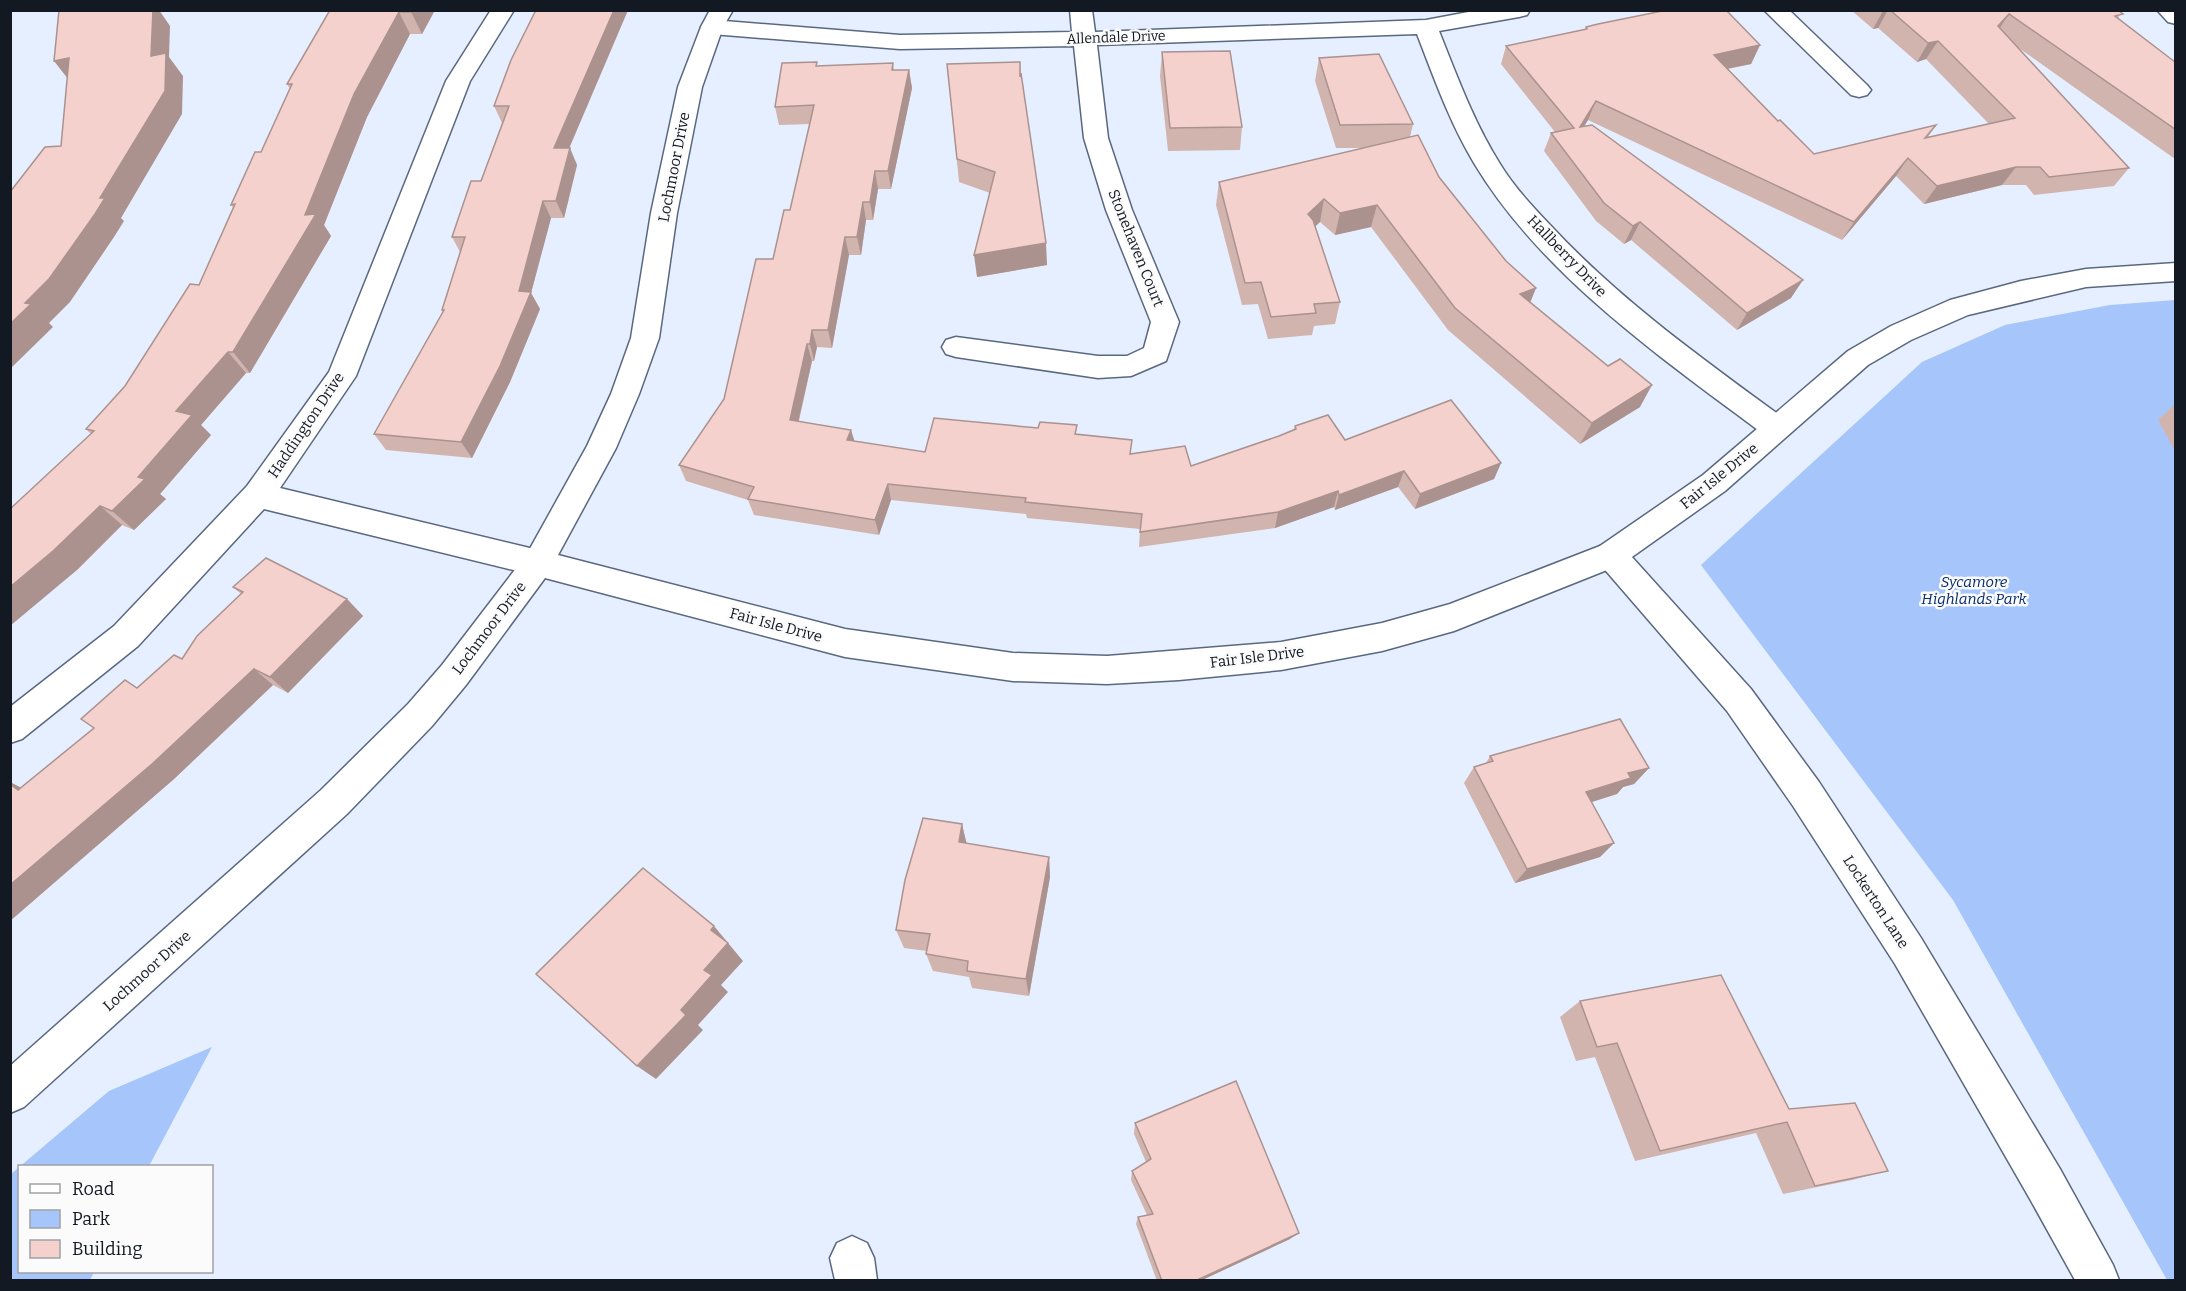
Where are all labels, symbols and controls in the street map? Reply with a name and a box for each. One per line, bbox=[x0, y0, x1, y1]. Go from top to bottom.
street label: Allendale Drive bbox=[1066, 27, 1166, 48]
street label: Lochmoor Drive bbox=[655, 110, 693, 224]
street label: Stonehaven Court bbox=[1104, 187, 1168, 310]
street label: Hallberry Drive bbox=[1524, 211, 1610, 301]
street label: Haddington Drive bbox=[264, 369, 348, 481]
street label: Fair Isle Drive bbox=[1676, 439, 1762, 513]
park label: Sycamore Highlands Park bbox=[1921, 573, 2028, 608]
street label: Lochmoor Drive bbox=[448, 578, 530, 678]
street label: Fair Isle Drive bbox=[728, 604, 824, 646]
street label: Fair Isle Drive bbox=[1209, 642, 1305, 672]
street label: Lockerton Lane bbox=[1839, 852, 1913, 952]
street label: Lochmoor Drive bbox=[99, 927, 195, 1015]
legend bbox=[18, 1165, 213, 1273]
text: Road bbox=[72, 1178, 115, 1200]
text: Park bbox=[72, 1208, 111, 1230]
text: Building bbox=[72, 1238, 143, 1260]

